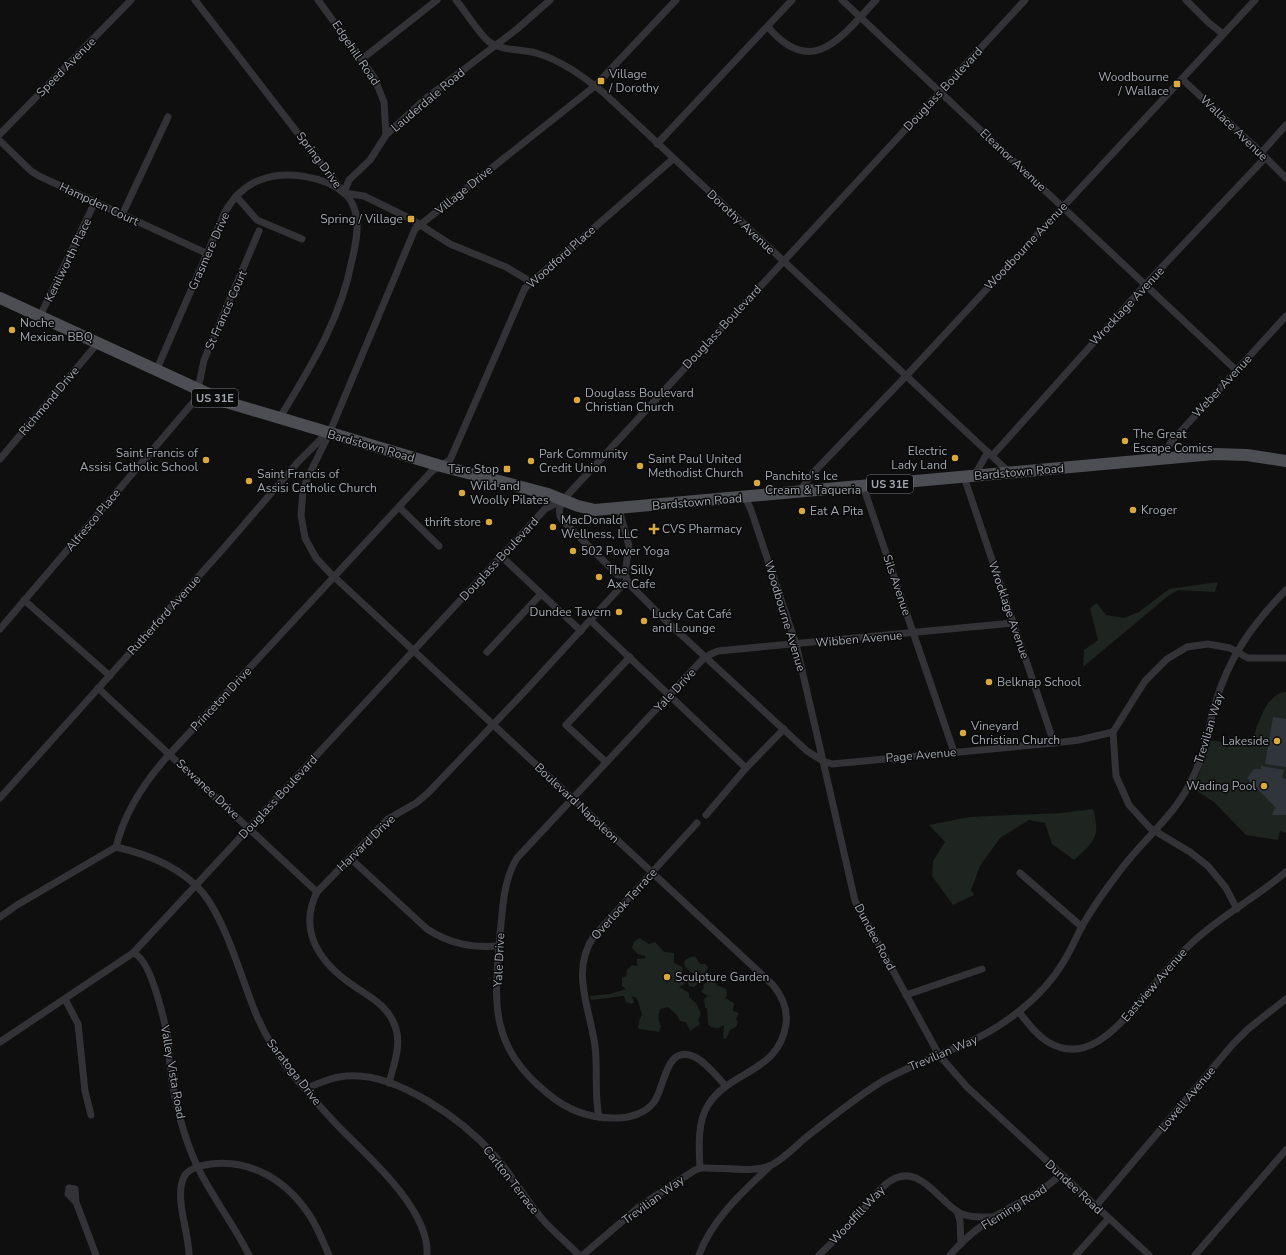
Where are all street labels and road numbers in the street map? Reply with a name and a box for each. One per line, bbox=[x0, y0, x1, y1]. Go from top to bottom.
street label: Edgehill Road bbox=[328, 17, 384, 89]
street label: Speed Avenue bbox=[33, 34, 99, 100]
street label: Douglass Boulevard bbox=[900, 44, 986, 134]
street label: Lauderdale Road bbox=[388, 64, 468, 136]
street label: Wallace Avenue bbox=[1197, 92, 1271, 164]
street label: Eleanor Avenue bbox=[976, 125, 1050, 195]
street label: Spring Drive bbox=[292, 128, 346, 192]
street label: Village Drive bbox=[431, 162, 496, 219]
street label: Hampden Court bbox=[57, 179, 142, 230]
street label: Dorothy Avenue bbox=[704, 186, 778, 258]
street label: Woodbourne Avenue bbox=[981, 199, 1071, 293]
street label: Grasmere Drive bbox=[185, 209, 233, 293]
street label: Kenilworth Place bbox=[41, 215, 95, 305]
street label: Woodford Place bbox=[523, 222, 599, 292]
street label: Wrocklage Avenue bbox=[1086, 263, 1168, 349]
street label: St Francis Court bbox=[201, 267, 251, 352]
street label: Douglass Boulevard bbox=[679, 282, 765, 372]
street label: Weber Avenue bbox=[1189, 351, 1255, 421]
street label: Richmond Drive bbox=[15, 363, 83, 439]
road number: US 31E bbox=[192, 389, 238, 407]
street label: Bardstown Road bbox=[326, 426, 416, 466]
street label: Bardstown Road bbox=[973, 460, 1065, 484]
road number: US 31E bbox=[867, 475, 913, 493]
street label: Alfresco Place bbox=[62, 485, 124, 555]
street label: Bardstown Road bbox=[651, 490, 743, 514]
street label: Douglass Boulevard bbox=[456, 514, 542, 604]
street label: Sils Avenue bbox=[879, 552, 915, 618]
street label: Woodbourne Avenue bbox=[761, 559, 809, 673]
street label: Wrocklage Avenue bbox=[985, 559, 1033, 661]
street label: Rutherford Avenue bbox=[124, 572, 204, 658]
street label: Wibben Avenue bbox=[815, 627, 903, 651]
street label: Princeton Drive bbox=[187, 663, 255, 735]
street label: Yale Drive bbox=[650, 665, 699, 716]
street label: Trevilian Way bbox=[1191, 690, 1228, 765]
street label: Page Avenue bbox=[885, 744, 957, 766]
street label: Douglass Boulevard bbox=[235, 752, 321, 842]
street label: Sewanee Drive bbox=[173, 755, 243, 823]
street label: Boulevard Napoleon bbox=[531, 760, 623, 846]
street label: Harvard Drive bbox=[333, 811, 399, 875]
street label: Overlook Terrace bbox=[588, 865, 660, 943]
street label: Dundee Road bbox=[851, 901, 899, 973]
street label: Yale Drive bbox=[490, 933, 508, 988]
street label: Eastview Avenue bbox=[1118, 945, 1190, 1025]
street label: Valley Vista Road bbox=[157, 1023, 189, 1120]
street label: Trevilian Way bbox=[906, 1031, 981, 1075]
street label: Saratoga Drive bbox=[263, 1036, 325, 1108]
street label: Lowell Avenue bbox=[1155, 1063, 1219, 1135]
street label: Carlton Terrace bbox=[479, 1143, 543, 1217]
street label: Dundee Road bbox=[1042, 1156, 1106, 1218]
street label: Trevilian Way bbox=[619, 1171, 688, 1228]
street label: Fleming Road bbox=[978, 1181, 1050, 1233]
street label: Woodfill Way bbox=[826, 1182, 889, 1248]

